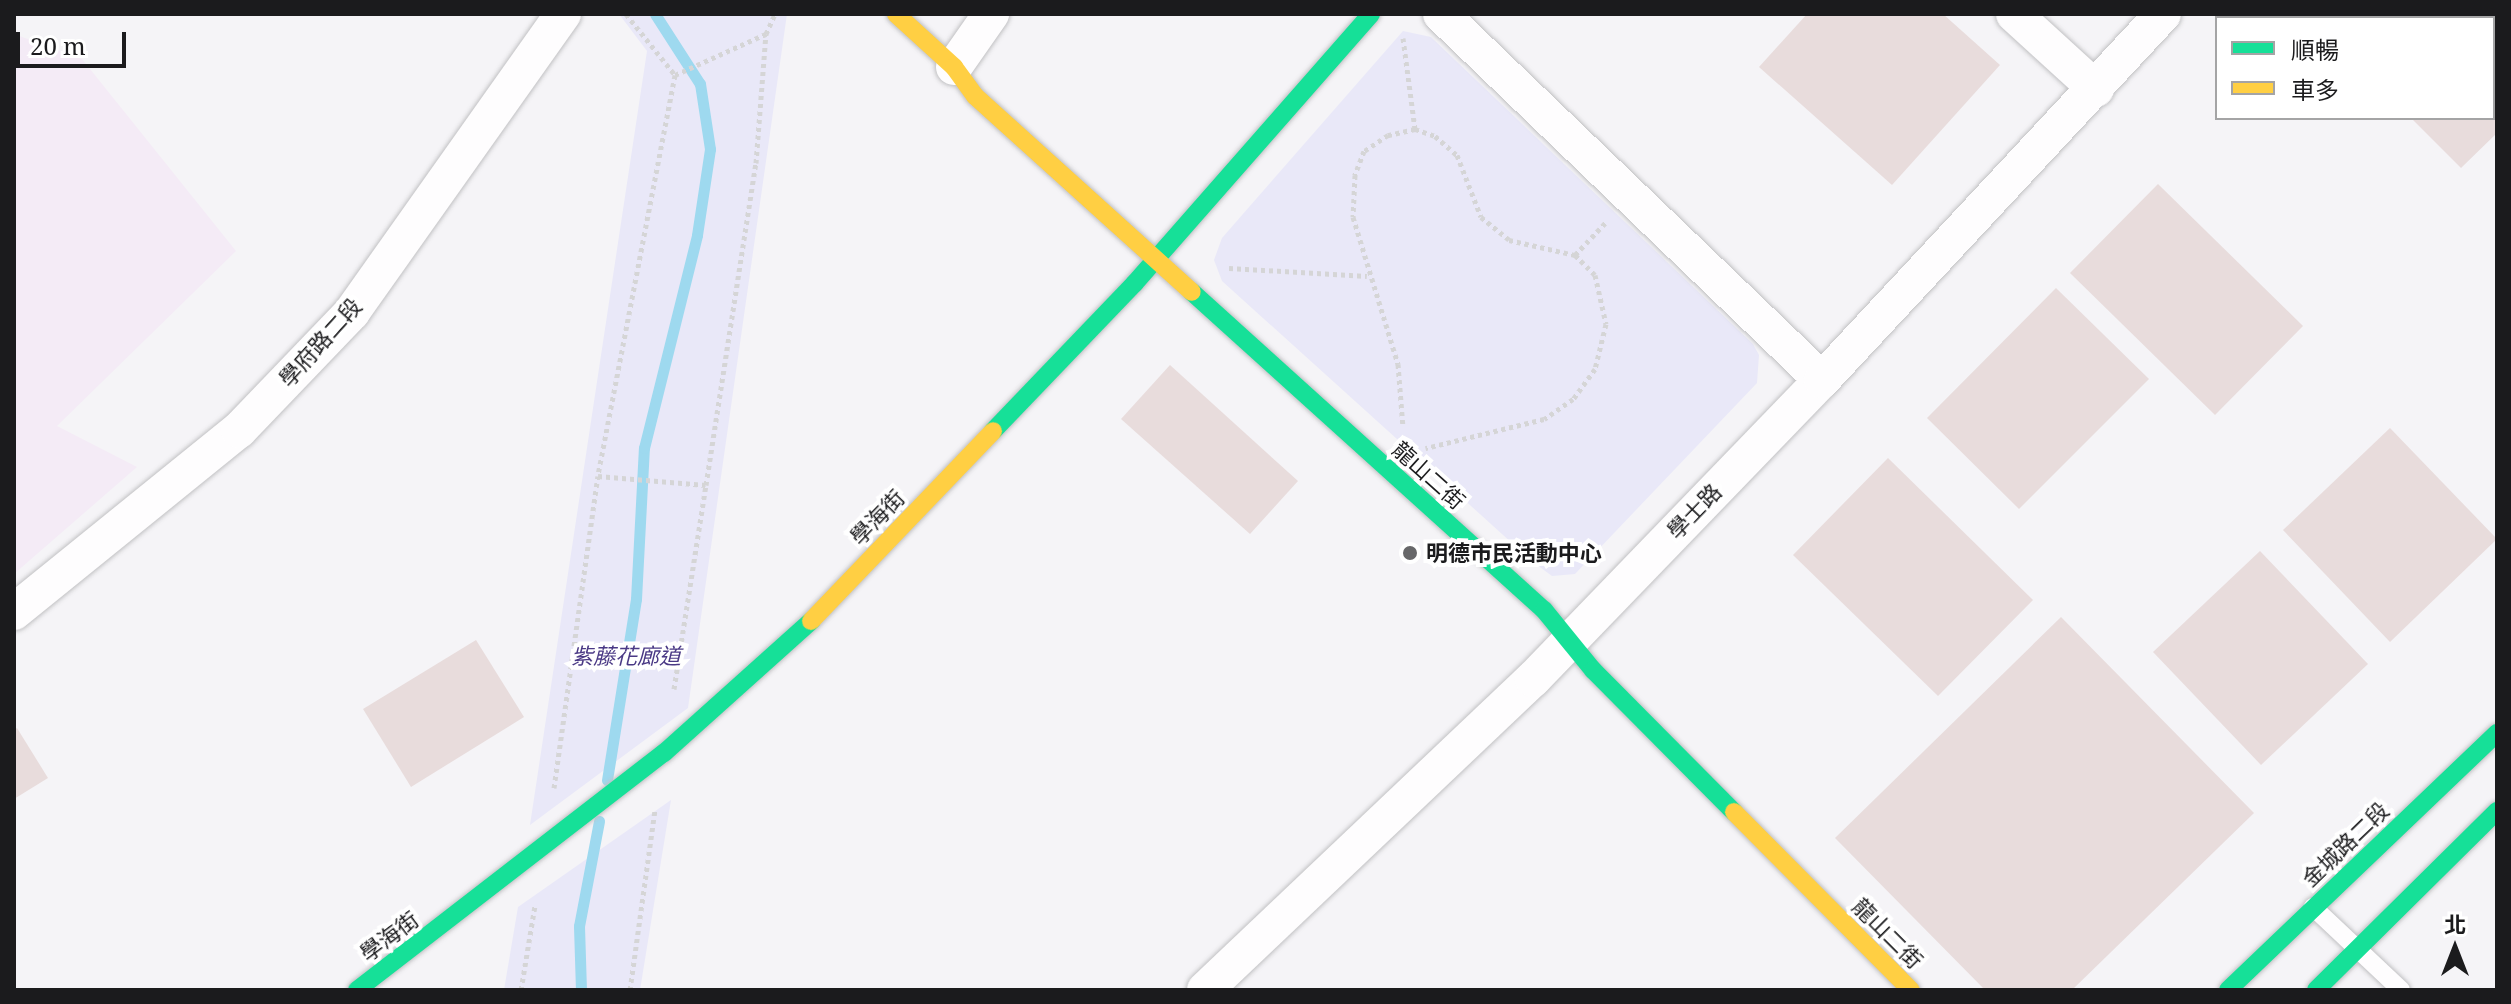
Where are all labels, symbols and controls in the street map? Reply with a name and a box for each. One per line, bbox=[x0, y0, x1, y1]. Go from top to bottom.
scale bar bbox=[20, 16, 130, 66]
legend bbox=[2215, 16, 2495, 120]
text: 20 m bbox=[30, 29, 86, 62]
text: 順暢 bbox=[2291, 33, 2339, 66]
text: 車多 bbox=[2291, 73, 2339, 106]
street label: 學府路二段 bbox=[273, 292, 367, 392]
street label: 龍山二街 bbox=[1387, 436, 1471, 514]
street label: 學士路 bbox=[1662, 478, 1726, 544]
street label: 學海街 bbox=[845, 484, 909, 550]
place label: 明德市民活動中心 bbox=[1426, 540, 1602, 566]
marker: 明德市民活動中心 bbox=[1401, 544, 1419, 562]
park label: 紫藤花廊道 bbox=[571, 643, 681, 669]
street label: 金城路二段 bbox=[2296, 796, 2394, 892]
street label: 龍山二街 bbox=[1848, 893, 1928, 973]
street label: 學海街 bbox=[355, 906, 423, 966]
north arrow bbox=[2415, 908, 2495, 988]
text: 北 bbox=[2444, 909, 2466, 939]

